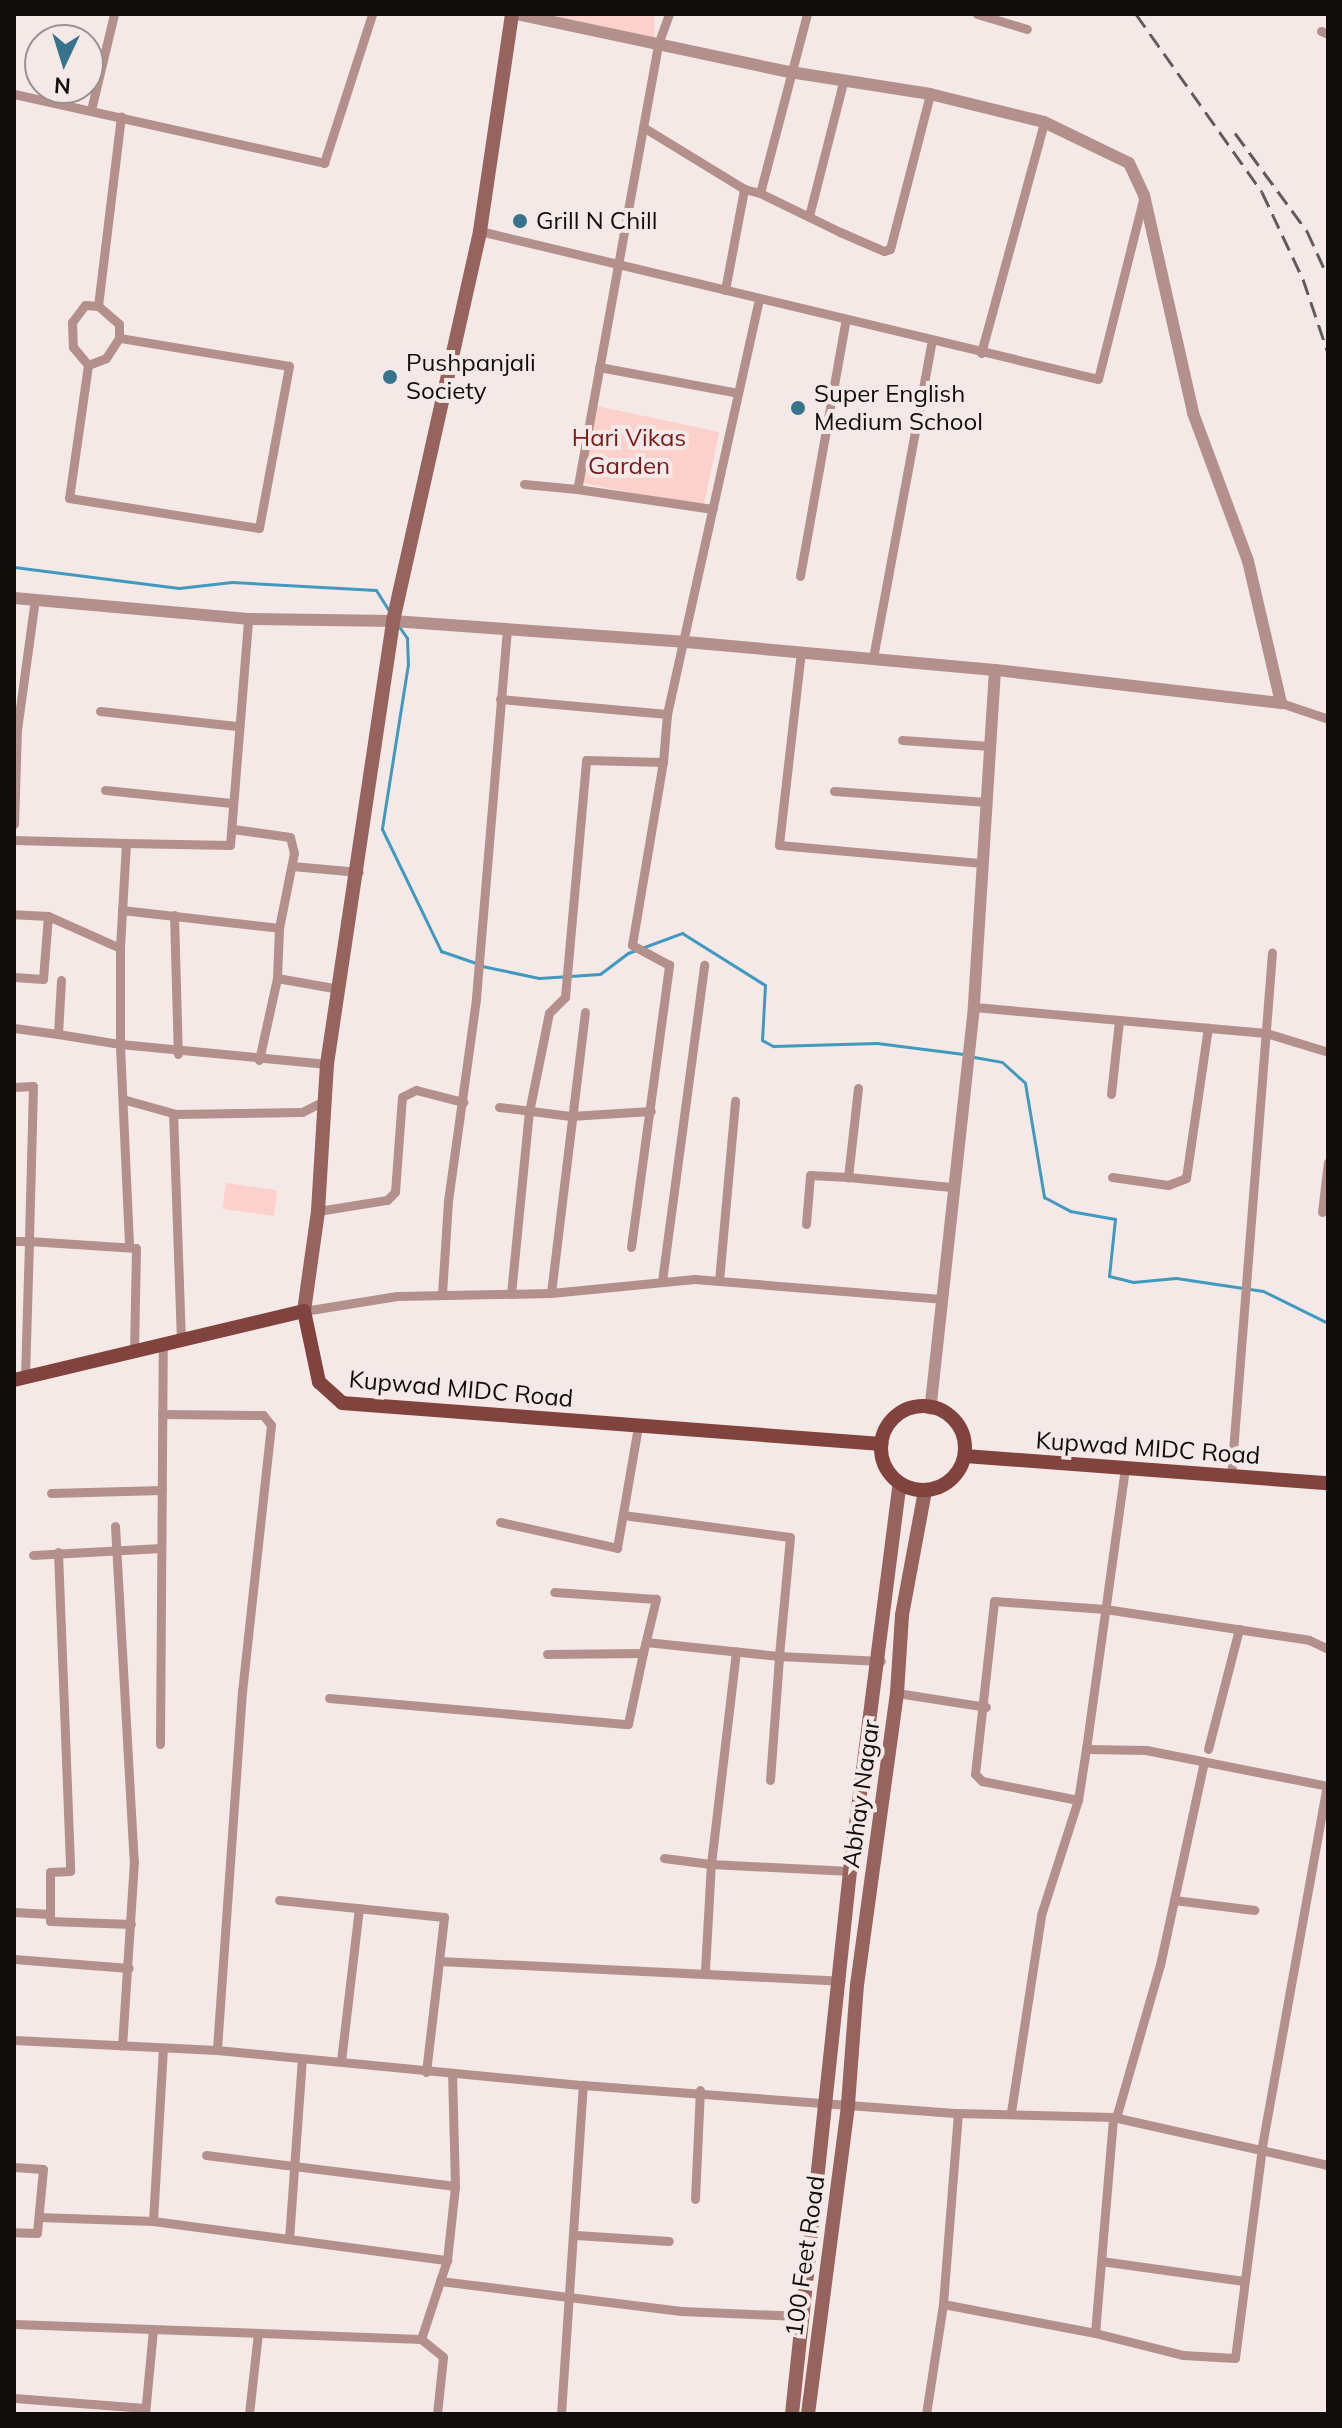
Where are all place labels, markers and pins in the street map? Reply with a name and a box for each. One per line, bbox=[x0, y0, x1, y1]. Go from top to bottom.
place label: Grill N Chill bbox=[536, 207, 657, 235]
marker: Grill N Chill bbox=[511, 212, 529, 230]
place label: Pushpanjali Society bbox=[406, 349, 536, 405]
marker: Pushpanjali Society bbox=[381, 368, 399, 386]
place label: Super English Medium School bbox=[814, 380, 983, 436]
marker: Super English Medium School bbox=[789, 399, 807, 417]

